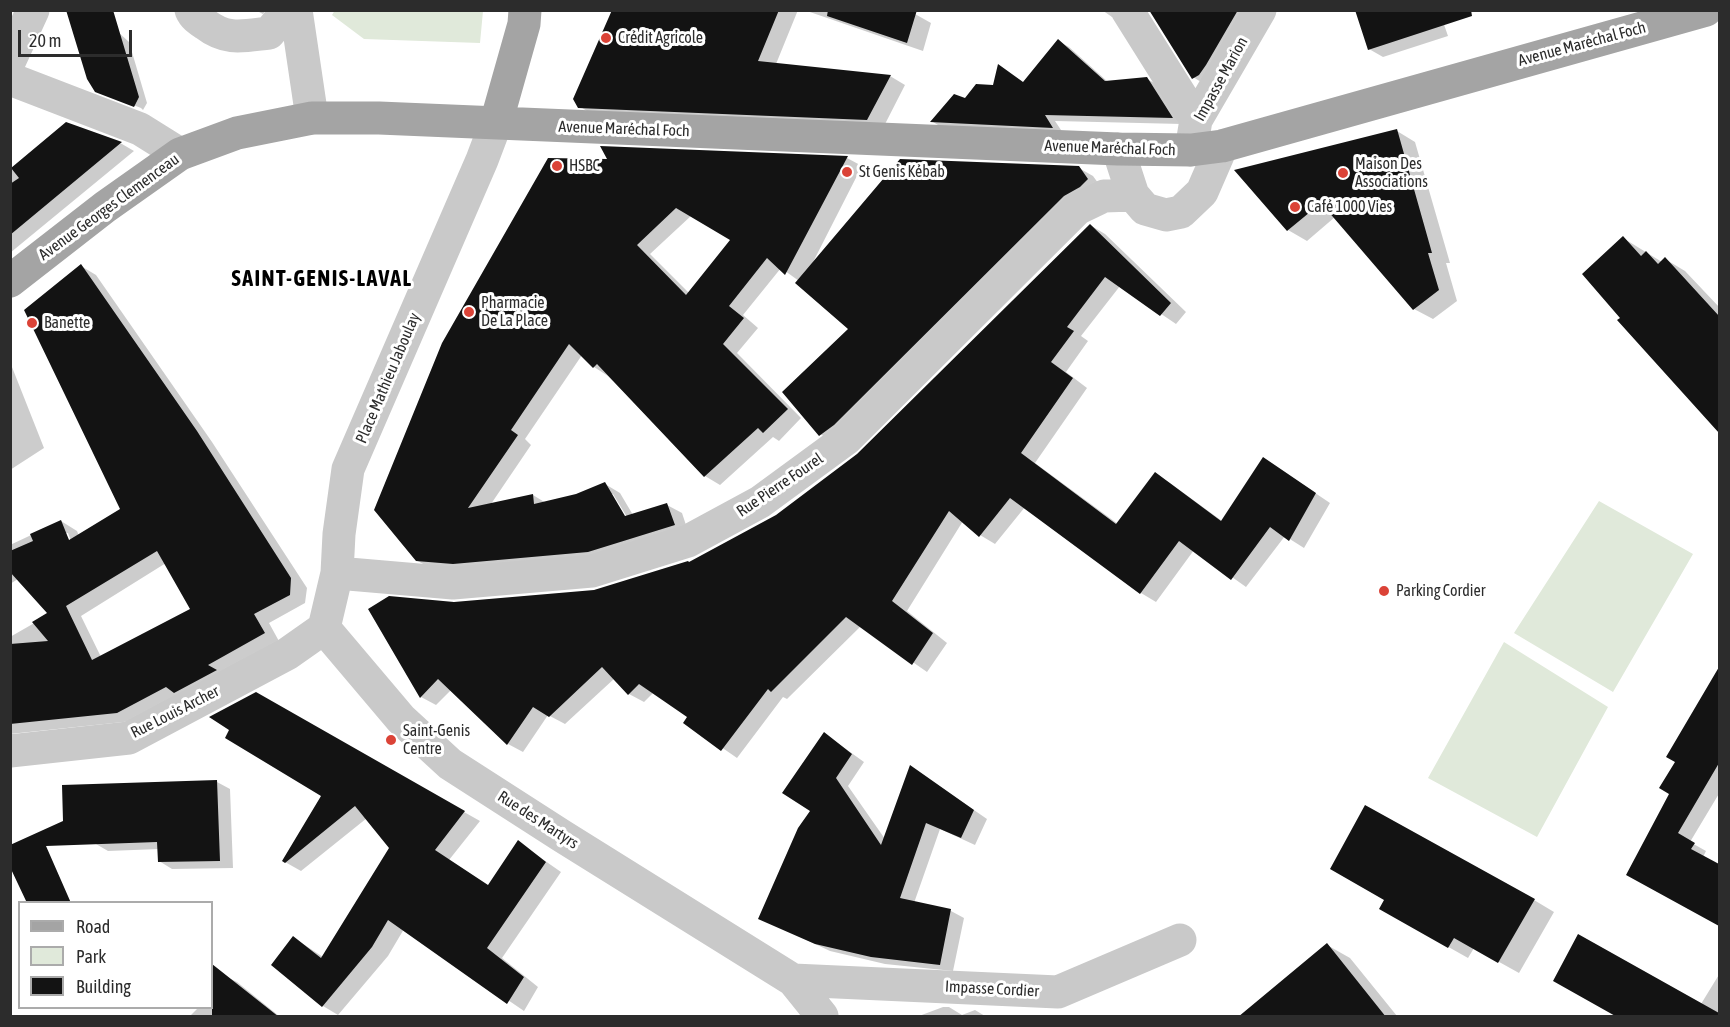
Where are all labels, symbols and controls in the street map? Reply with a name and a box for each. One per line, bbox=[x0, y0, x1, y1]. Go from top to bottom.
scale bar bbox=[21, 18, 135, 56]
street label: Avenue Maréchal Foch bbox=[1516, 18, 1648, 70]
place label: Crédit Agricole bbox=[618, 28, 703, 48]
text: 20 m bbox=[29, 30, 61, 51]
marker: Crédit Agricole bbox=[599, 31, 613, 45]
street label: Impasse Marion bbox=[1190, 34, 1252, 124]
street label: Avenue Maréchal Foch bbox=[558, 117, 690, 141]
street label: Avenue Maréchal Foch bbox=[1044, 136, 1176, 160]
street label: Avenue Georges Clemenceau bbox=[35, 150, 183, 264]
place label: Maison Des Associations bbox=[1355, 154, 1428, 192]
place label: HSBC bbox=[569, 156, 600, 176]
marker: HSBC bbox=[550, 159, 564, 173]
place label: St Genis Kébab bbox=[859, 162, 945, 182]
marker: St Genis Kébab bbox=[840, 165, 854, 179]
marker: Maison Des Associations bbox=[1336, 166, 1350, 180]
place label: Café 1000 Vies bbox=[1307, 197, 1392, 217]
marker: Café 1000 Vies bbox=[1288, 200, 1302, 214]
district label: SAINT-GENIS-LAVAL bbox=[231, 266, 413, 292]
place label: Pharmacie De La Place bbox=[481, 293, 548, 331]
marker: Pharmacie De La Place bbox=[462, 305, 476, 319]
street label: Place Mathieu Jaboulay bbox=[352, 310, 424, 446]
place label: Banette bbox=[44, 313, 90, 333]
marker: Banette bbox=[25, 316, 39, 330]
street label: Rue Pierre Fourel bbox=[733, 449, 827, 521]
place label: Parking Cordier bbox=[1396, 581, 1485, 601]
marker: Parking Cordier bbox=[1377, 584, 1391, 598]
street label: Rue Louis Archer bbox=[128, 682, 222, 742]
place label: Saint-Genis Centre bbox=[403, 721, 470, 759]
marker: Saint-Genis Centre bbox=[384, 733, 398, 747]
street label: Rue des Martyrs bbox=[494, 787, 582, 853]
legend bbox=[18, 901, 213, 1009]
text: Road bbox=[76, 916, 110, 937]
text: Park bbox=[76, 946, 106, 967]
text: Building bbox=[76, 976, 131, 997]
street label: Impasse Cordier bbox=[945, 977, 1039, 1001]

